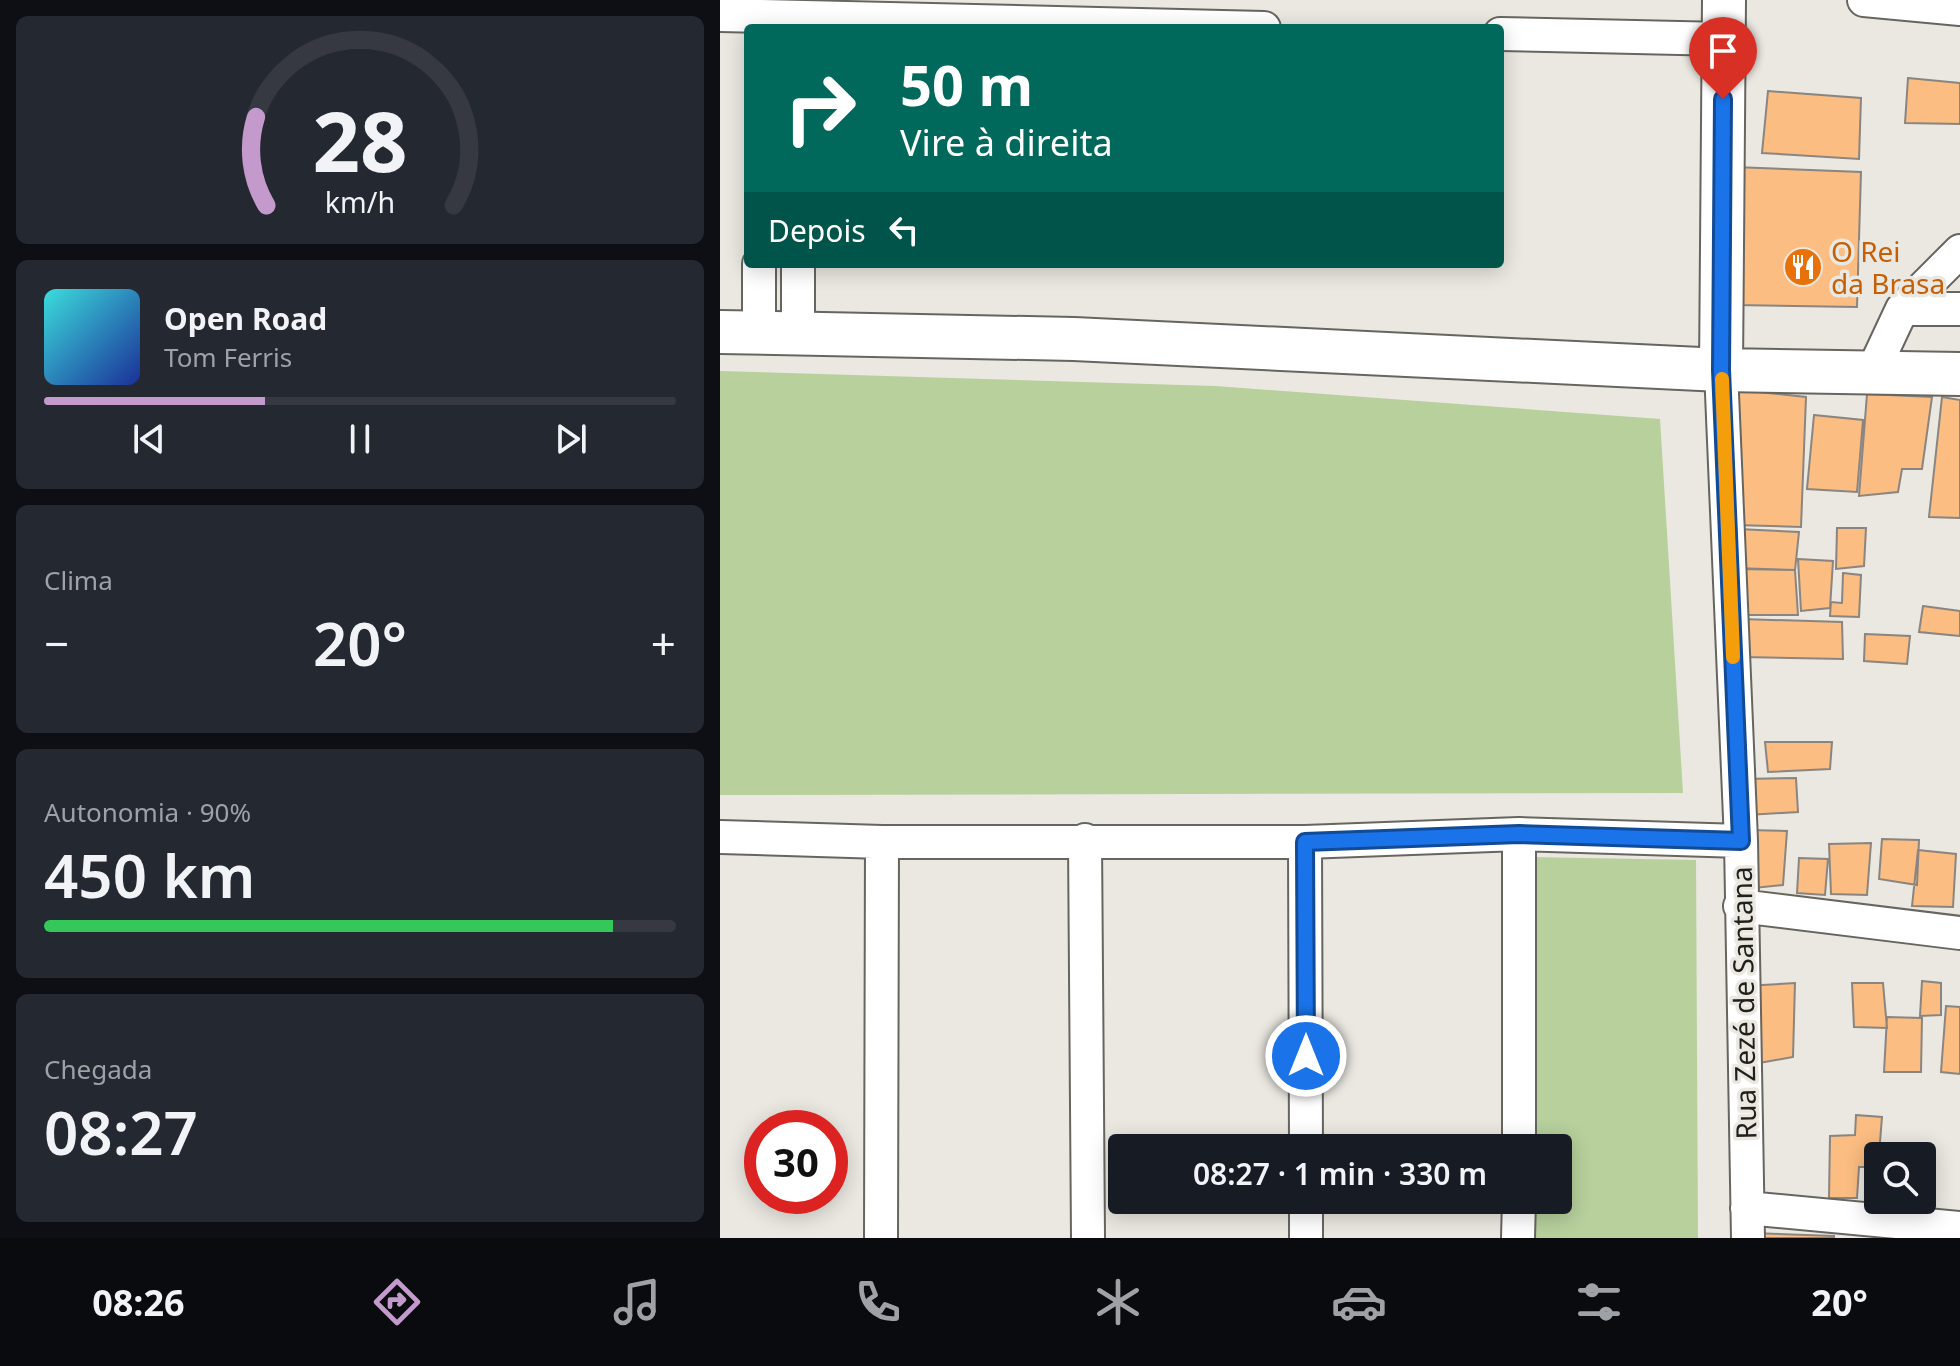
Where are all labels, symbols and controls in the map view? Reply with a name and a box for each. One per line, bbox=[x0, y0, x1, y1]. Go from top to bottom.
pin bbox=[1689, 17, 1757, 99]
icon: arrive bbox=[1701, 29, 1745, 73]
text: 50 m bbox=[900, 46, 1033, 122]
icon: right bbox=[768, 56, 872, 160]
text: 28 bbox=[312, 83, 408, 196]
text: Vire à direita bbox=[900, 118, 1113, 167]
text: km/h bbox=[325, 182, 395, 221]
icon: left bbox=[882, 208, 926, 252]
text: Depois bbox=[768, 210, 866, 251]
place label: O Rei da Brasa bbox=[1831, 232, 1945, 302]
restaurant icon: O Rei da Brasa bbox=[1782, 246, 1824, 288]
text: Open Road bbox=[164, 298, 327, 339]
text: Tom Ferris bbox=[164, 339, 292, 375]
icon: previous bbox=[127, 417, 171, 461]
icon: pause bbox=[338, 417, 382, 461]
icon: next bbox=[549, 417, 593, 461]
text: Clima bbox=[44, 562, 113, 598]
text: 20° bbox=[313, 602, 407, 684]
text: − bbox=[44, 613, 69, 673]
text: + bbox=[651, 613, 676, 673]
text: Autonomia · 90% bbox=[44, 794, 251, 830]
text: 450 km bbox=[44, 834, 255, 916]
street label: Rua Zezé de Santana bbox=[1722, 866, 1764, 1140]
position arrow bbox=[1264, 1014, 1348, 1098]
text: Chegada bbox=[44, 1051, 152, 1087]
text: 08:27 bbox=[44, 1091, 198, 1173]
speed limit sign: 30 bbox=[744, 1110, 848, 1214]
map controls bbox=[1864, 1142, 1936, 1214]
button: search bbox=[1864, 1142, 1936, 1214]
text: 08:27 · 1 min · 330 m bbox=[1193, 1153, 1487, 1194]
icon: directions bbox=[369, 1274, 425, 1330]
icon: music bbox=[609, 1274, 665, 1330]
icon: phone bbox=[850, 1274, 906, 1330]
icon: climate bbox=[1090, 1274, 1146, 1330]
icon: car bbox=[1331, 1274, 1387, 1330]
icon: filters bbox=[1571, 1274, 1627, 1330]
text: 08:26 bbox=[92, 1278, 185, 1327]
text: 20° bbox=[1811, 1278, 1868, 1327]

